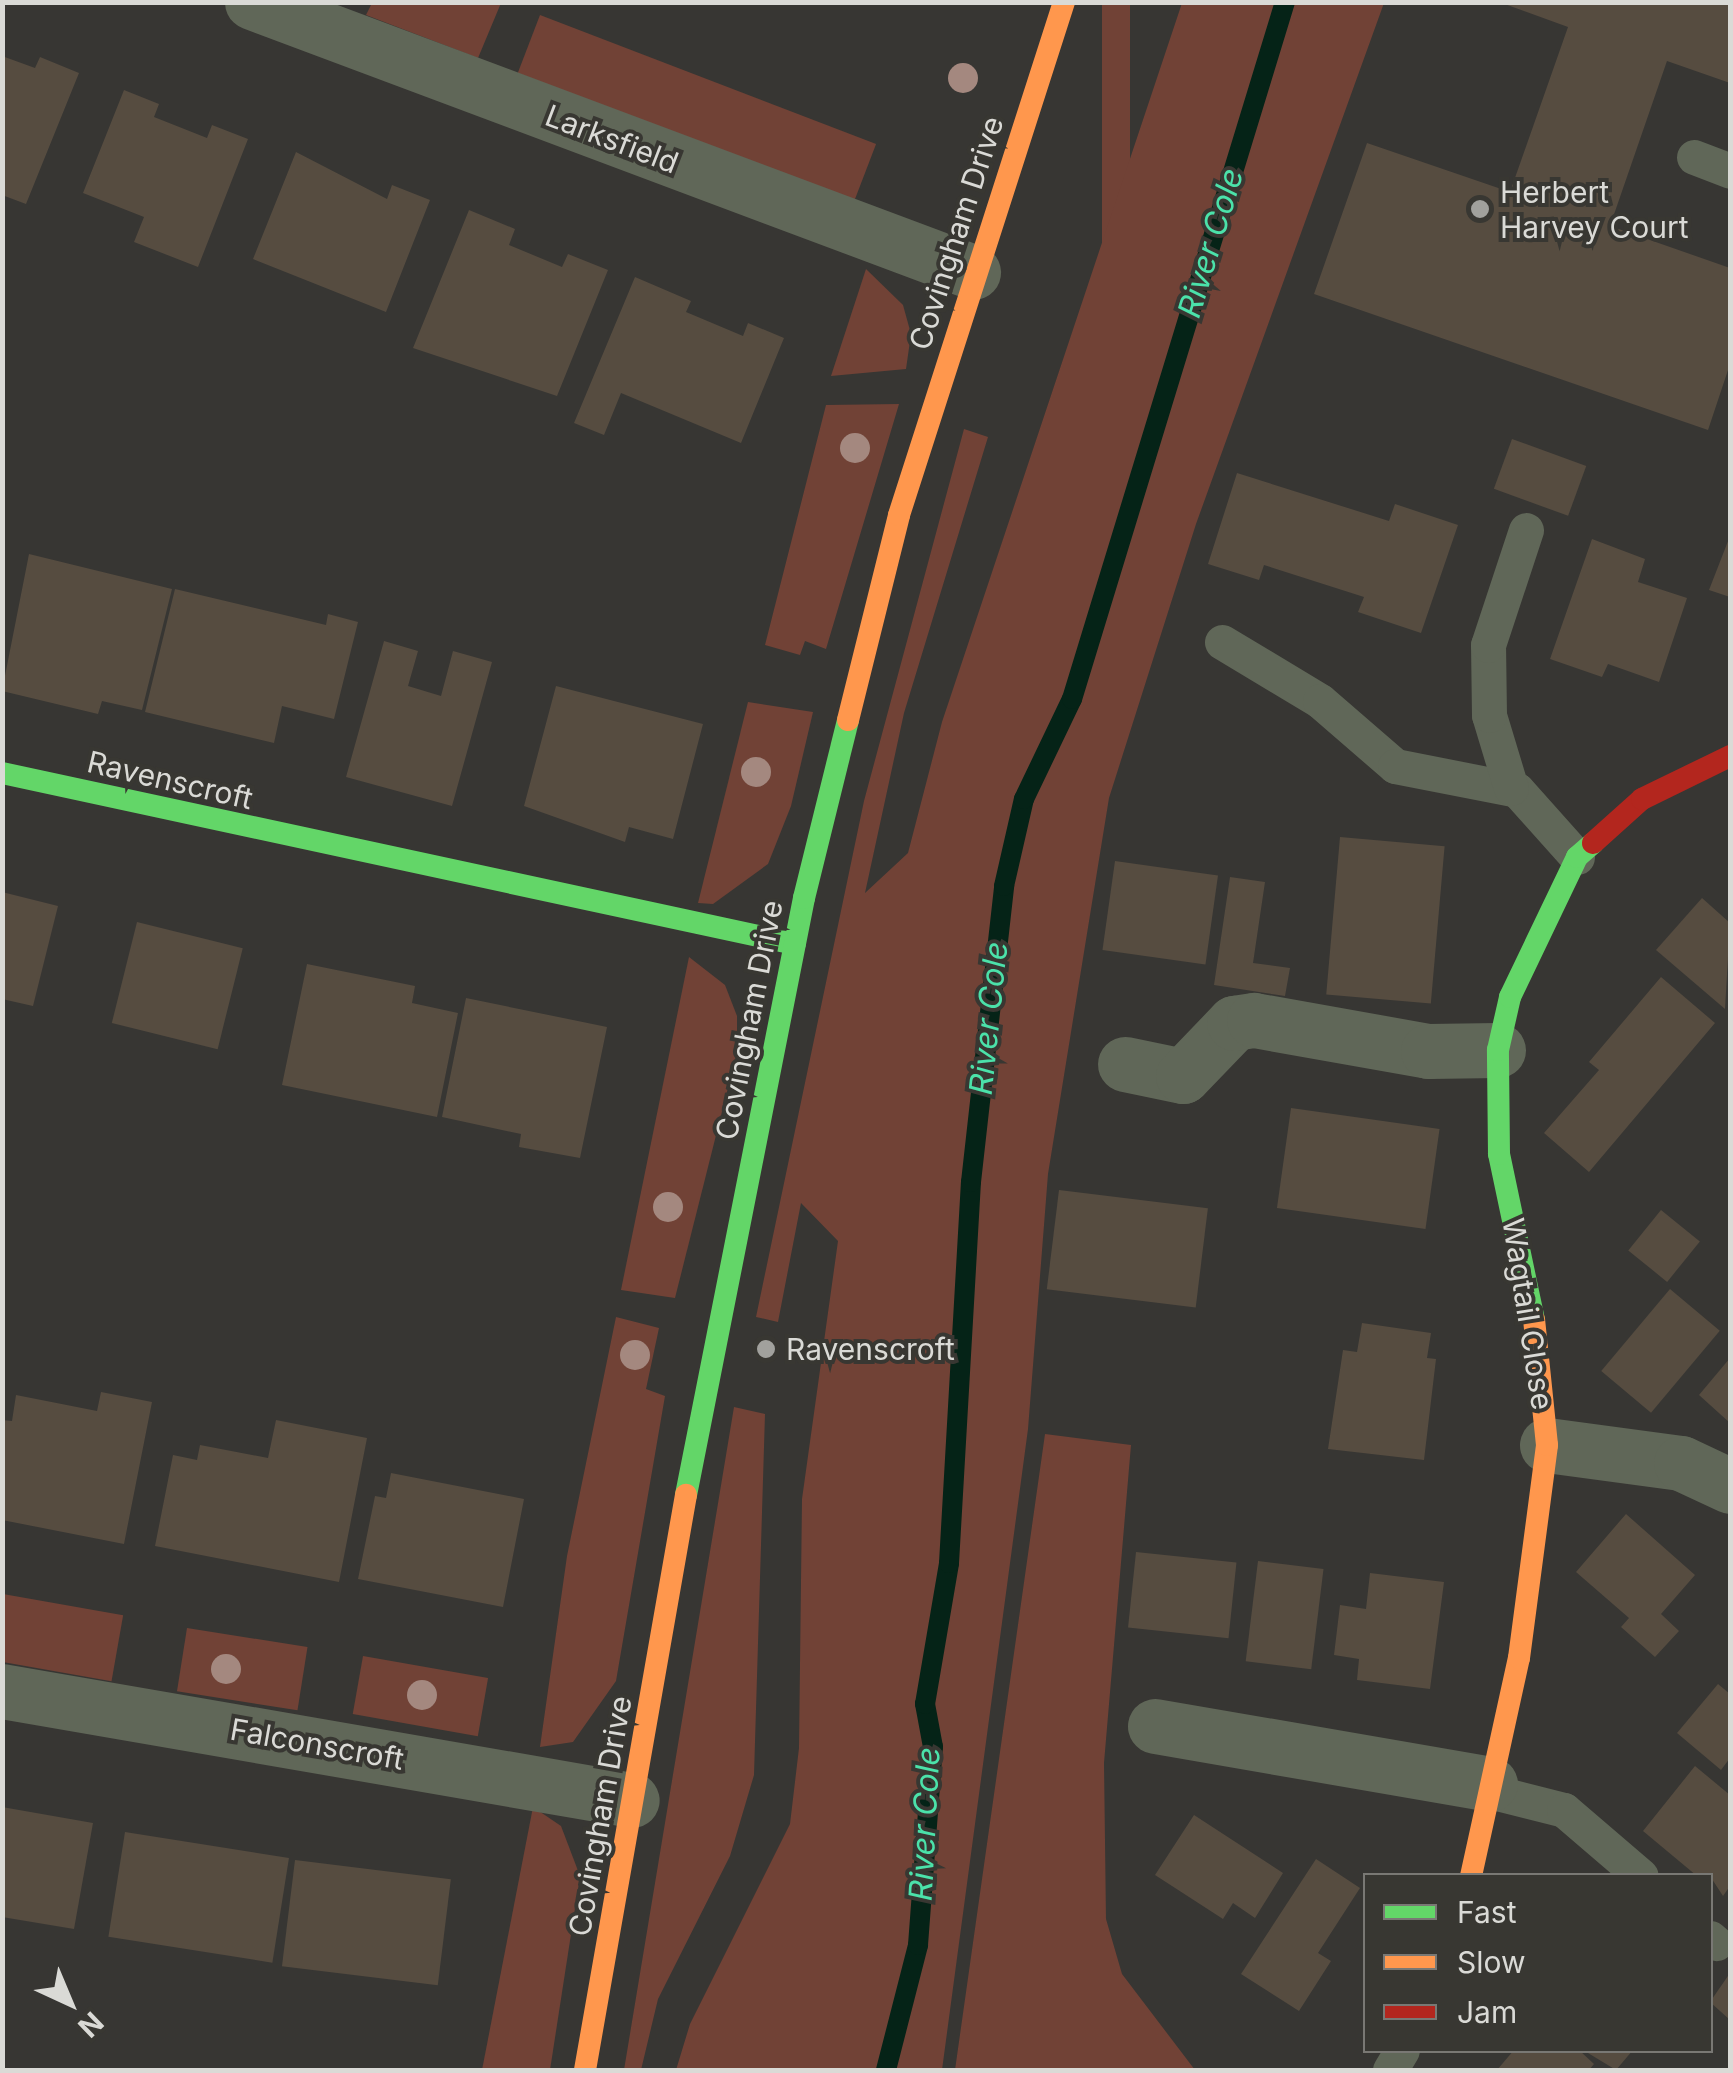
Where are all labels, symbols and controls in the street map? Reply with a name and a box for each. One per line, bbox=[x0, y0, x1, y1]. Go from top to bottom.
street label: Larksfield bbox=[540, 97, 684, 181]
street label: Covingham Drive bbox=[901, 112, 1011, 354]
water label: River Cole bbox=[1170, 164, 1252, 322]
place label: Herbert Harvey Court bbox=[1500, 174, 1689, 244]
marker: Herbert Harvey Court bbox=[1469, 198, 1491, 220]
street label: Ravenscroft bbox=[84, 743, 256, 817]
street label: Covingham Drive bbox=[708, 897, 790, 1143]
water label: River Cole bbox=[962, 939, 1016, 1097]
street label: Wagtail Close bbox=[1495, 1216, 1561, 1412]
place label: Ravenscroft bbox=[786, 1331, 955, 1367]
marker: Ravenscroft bbox=[755, 1338, 777, 1360]
street label: Covingham Drive bbox=[561, 1693, 639, 1939]
street label: Falconscroft bbox=[227, 1711, 407, 1777]
water label: River Cole bbox=[902, 1746, 948, 1902]
legend bbox=[1363, 1873, 1713, 2053]
text: Fast bbox=[1457, 1894, 1516, 1930]
text: Slow bbox=[1457, 1944, 1526, 1980]
north arrow bbox=[20, 1953, 120, 2053]
text: Jam bbox=[1457, 1994, 1517, 2030]
text: N bbox=[71, 2005, 110, 2044]

